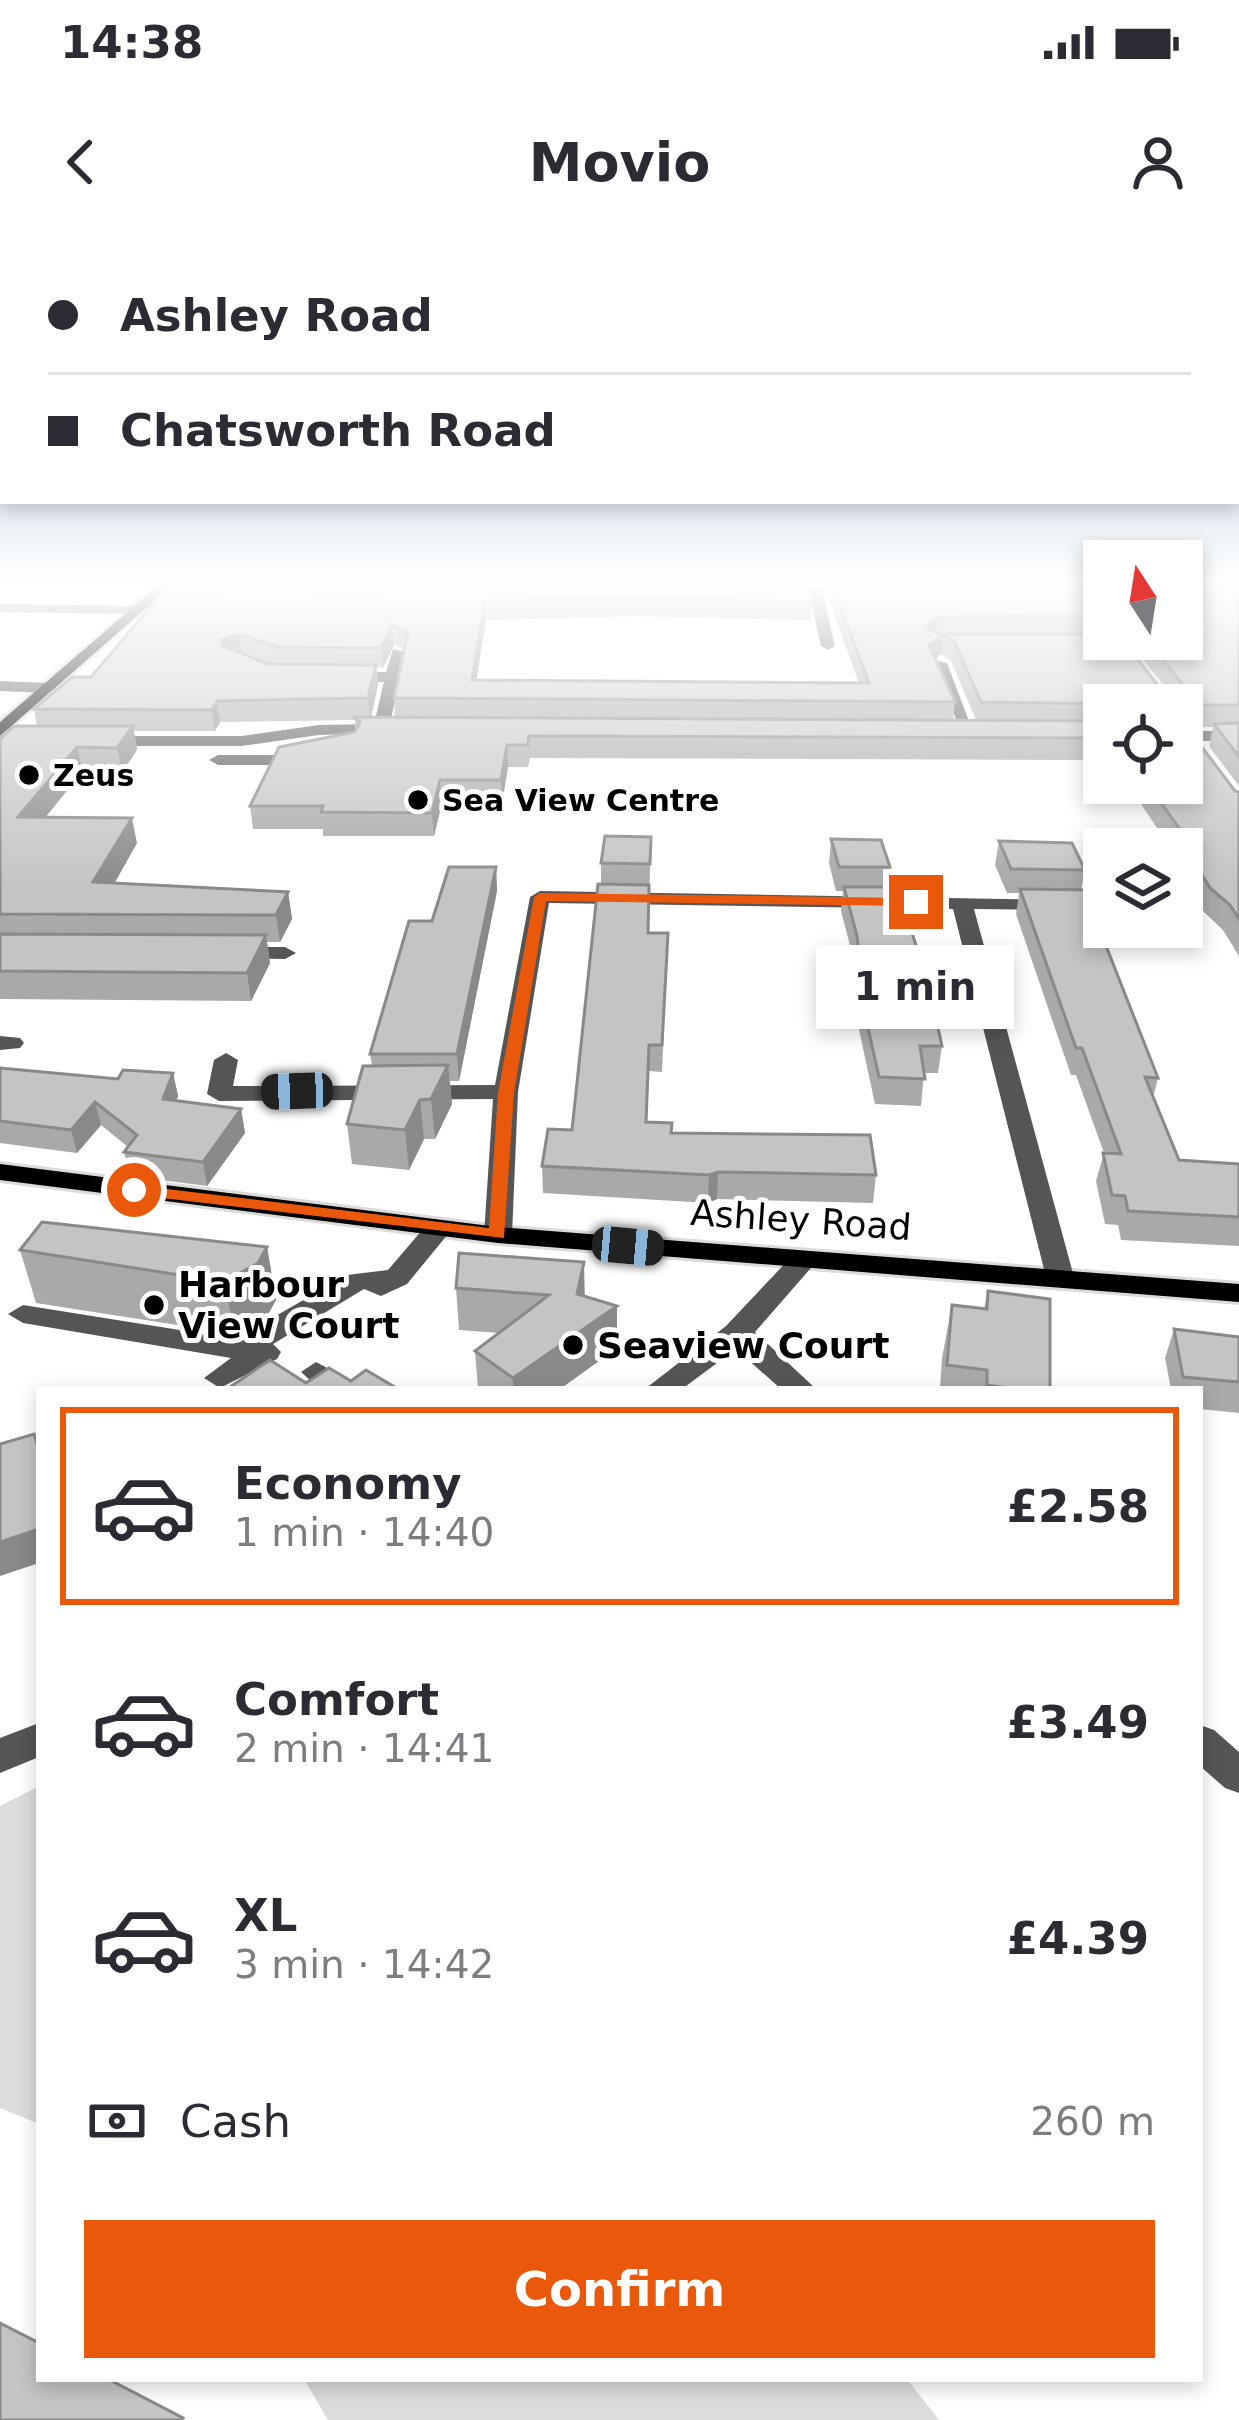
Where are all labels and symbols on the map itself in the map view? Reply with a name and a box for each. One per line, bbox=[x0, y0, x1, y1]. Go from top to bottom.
north arrow bbox=[1083, 540, 1203, 660]
place label: Zeus bbox=[53, 758, 134, 793]
marker: Zeus bbox=[16, 762, 42, 788]
place label: Sea View Centre bbox=[442, 783, 719, 818]
marker: Sea View Centre bbox=[405, 787, 431, 813]
route end bbox=[889, 875, 943, 929]
callout: 1 min bbox=[817, 944, 1015, 1028]
car bbox=[260, 1072, 334, 1110]
route start bbox=[107, 1163, 161, 1217]
street label: Ashley Road bbox=[689, 1192, 913, 1248]
car bbox=[591, 1225, 665, 1267]
place label: Harbour View Court bbox=[178, 1264, 400, 1346]
marker: Harbour View Court bbox=[141, 1292, 167, 1318]
place label: Seaview Court bbox=[597, 1325, 889, 1366]
marker: Seaview Court bbox=[560, 1332, 586, 1358]

